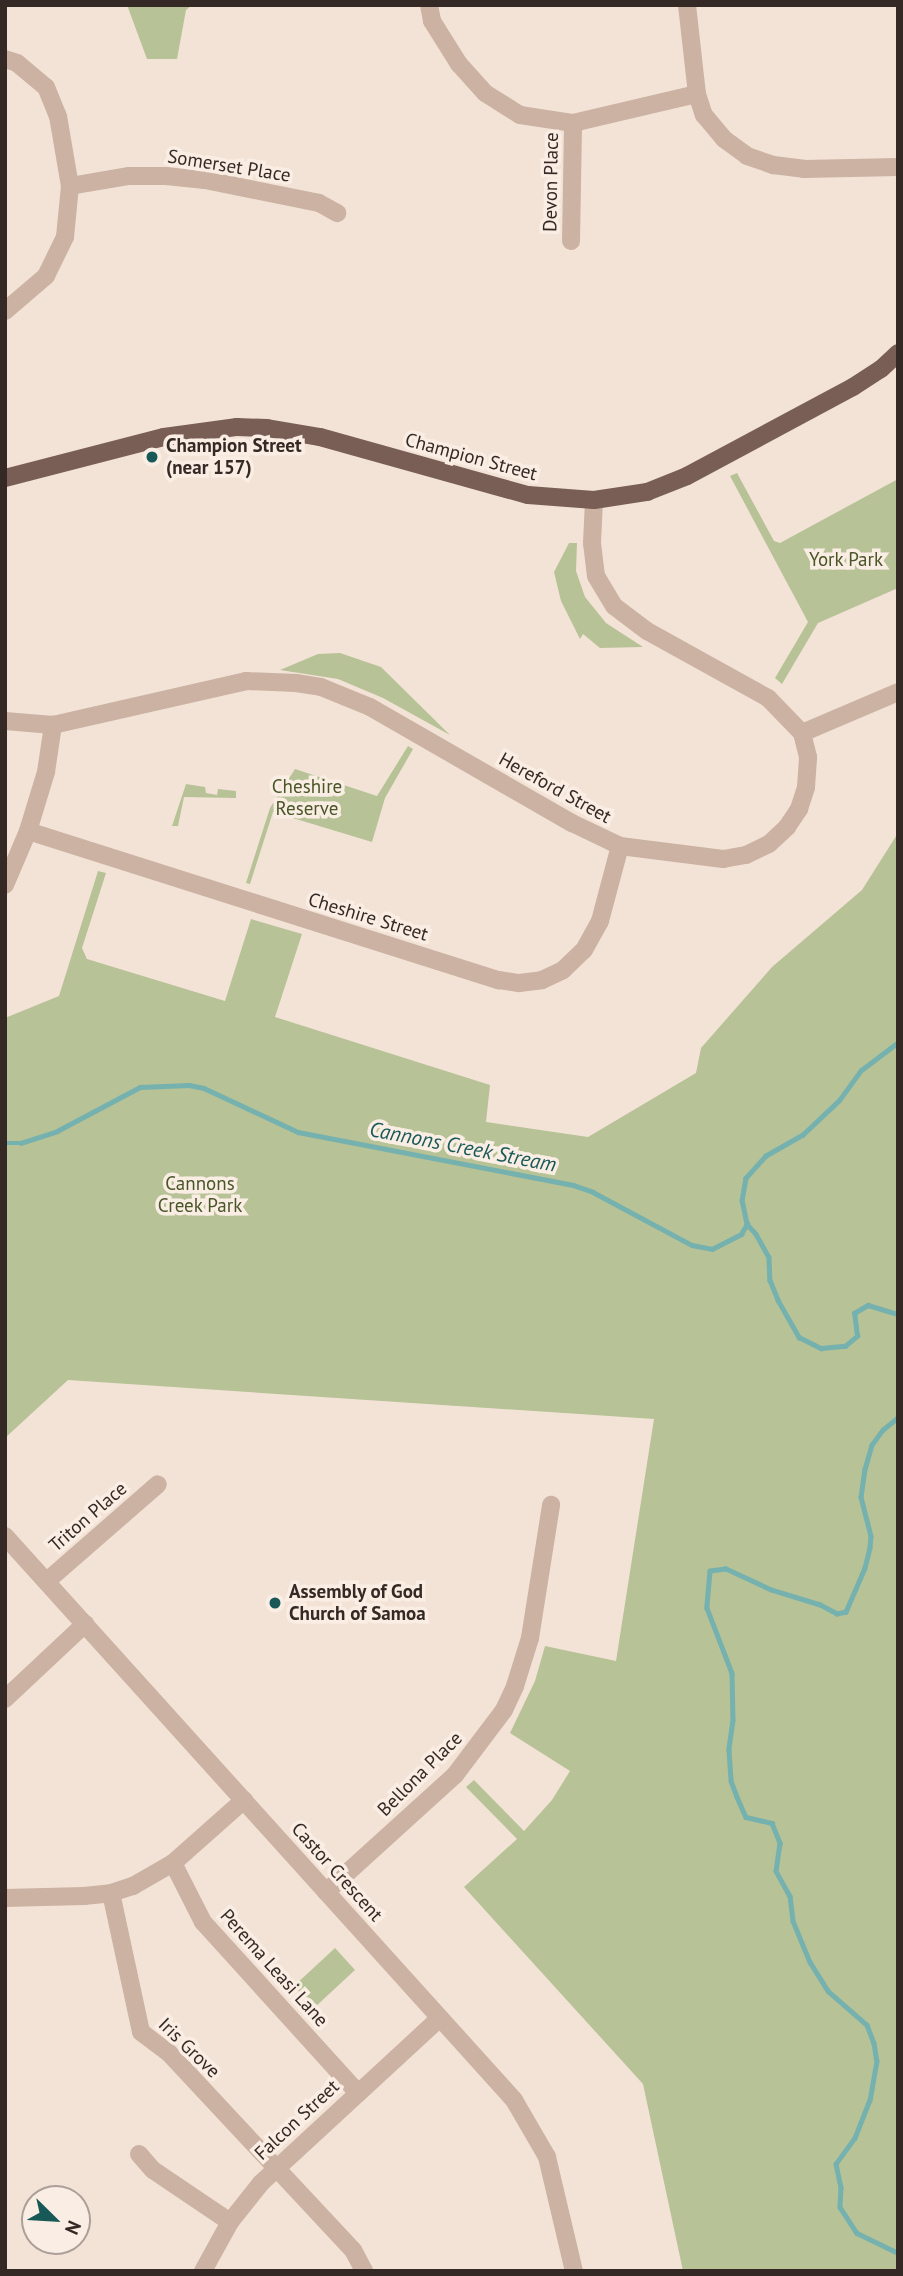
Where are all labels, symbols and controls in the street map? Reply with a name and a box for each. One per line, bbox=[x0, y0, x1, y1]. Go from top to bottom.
street label: Devon Place bbox=[539, 132, 563, 232]
street label: Somerset Place bbox=[166, 145, 292, 187]
street label: Champion Street bbox=[403, 428, 539, 486]
place label: Champion Street (near 157) bbox=[166, 435, 302, 479]
marker: Champion Street (near 157) bbox=[144, 449, 160, 465]
park label: York Park bbox=[809, 549, 883, 571]
street label: Hereford Street bbox=[495, 748, 615, 828]
park label: Cheshire Reserve bbox=[272, 776, 342, 820]
street label: Cheshire Street bbox=[305, 888, 431, 946]
water label: Cannons Creek Stream bbox=[367, 1116, 559, 1178]
park label: Cannons Creek Park bbox=[157, 1173, 243, 1217]
street label: Triton Place bbox=[45, 1477, 131, 1557]
place label: Assembly of God Church of Samoa bbox=[289, 1581, 426, 1625]
marker: Assembly of God Church of Samoa bbox=[267, 1595, 283, 1611]
street label: Bellona Place bbox=[373, 1727, 467, 1821]
street label: Castor Crescent bbox=[287, 1818, 387, 1926]
street label: Perema Leasi Lane bbox=[215, 1904, 333, 2032]
street label: Iris Grove bbox=[153, 2013, 225, 2083]
street label: Falcon Street bbox=[250, 2075, 344, 2165]
north arrow bbox=[21, 2185, 91, 2255]
text: N bbox=[60, 2217, 87, 2238]

